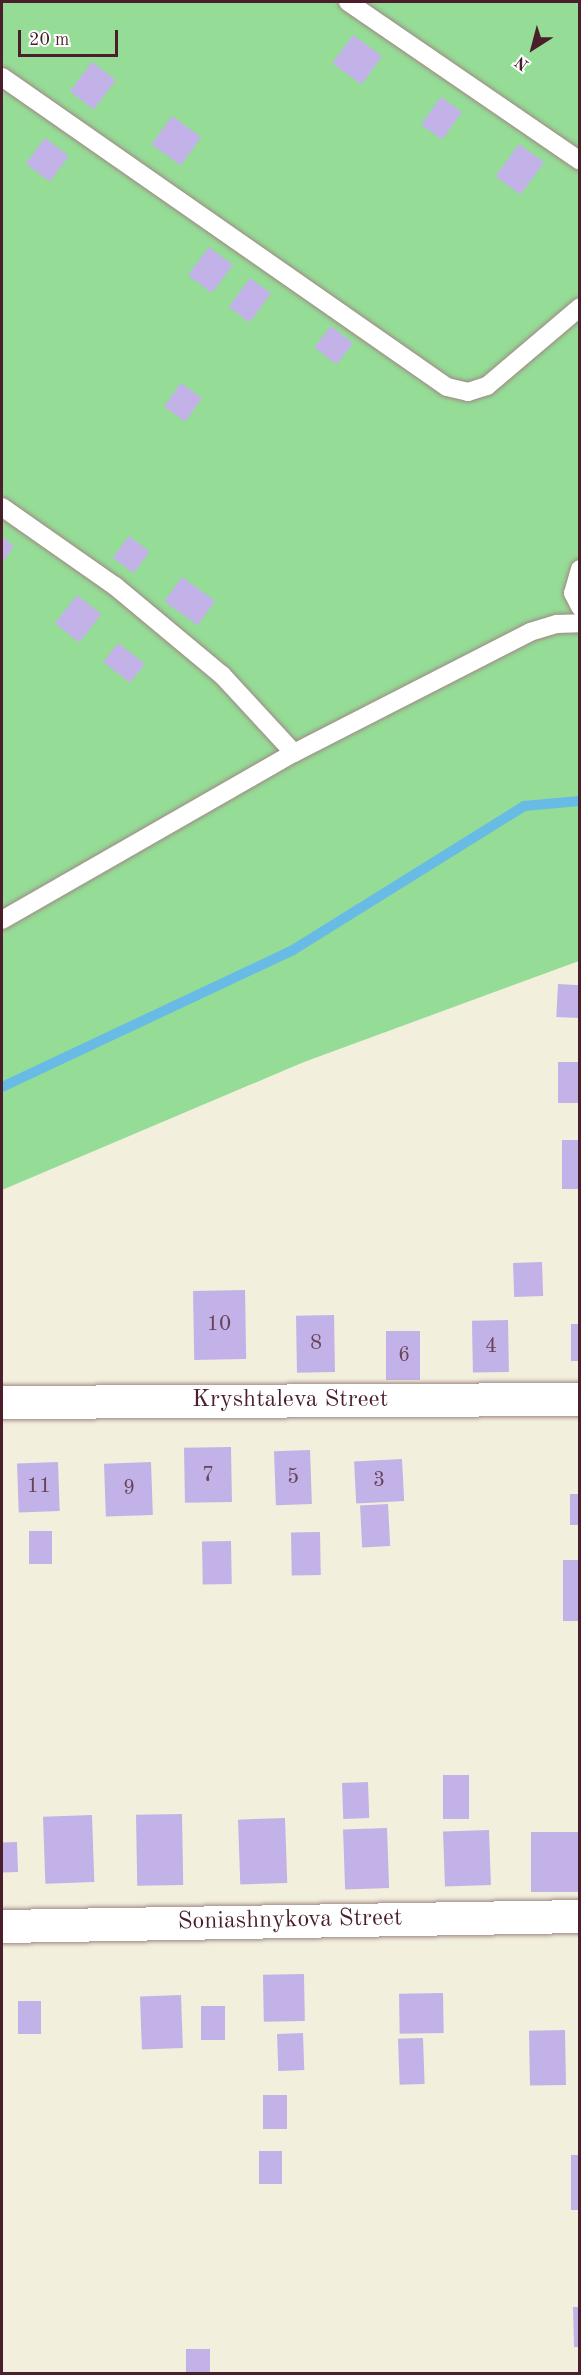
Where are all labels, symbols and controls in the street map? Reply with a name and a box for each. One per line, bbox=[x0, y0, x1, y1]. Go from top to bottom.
scale bar bbox=[21, 18, 122, 56]
north arrow bbox=[503, 18, 563, 78]
text: 20 m bbox=[29, 31, 69, 49]
text: N bbox=[513, 52, 532, 73]
house number: 10 bbox=[207, 1312, 231, 1338]
house number: 8 bbox=[310, 1331, 322, 1357]
house number: 4 bbox=[485, 1334, 497, 1360]
house number: 6 bbox=[398, 1343, 410, 1369]
street label: Kryshtaleva Street bbox=[192, 1387, 388, 1415]
house number: 7 bbox=[202, 1463, 214, 1489]
house number: 5 bbox=[287, 1465, 299, 1491]
house number: 3 bbox=[373, 1468, 385, 1494]
house number: 11 bbox=[27, 1474, 51, 1500]
house number: 9 bbox=[123, 1476, 135, 1502]
street label: Soniashnykova Street bbox=[177, 1905, 403, 1937]

